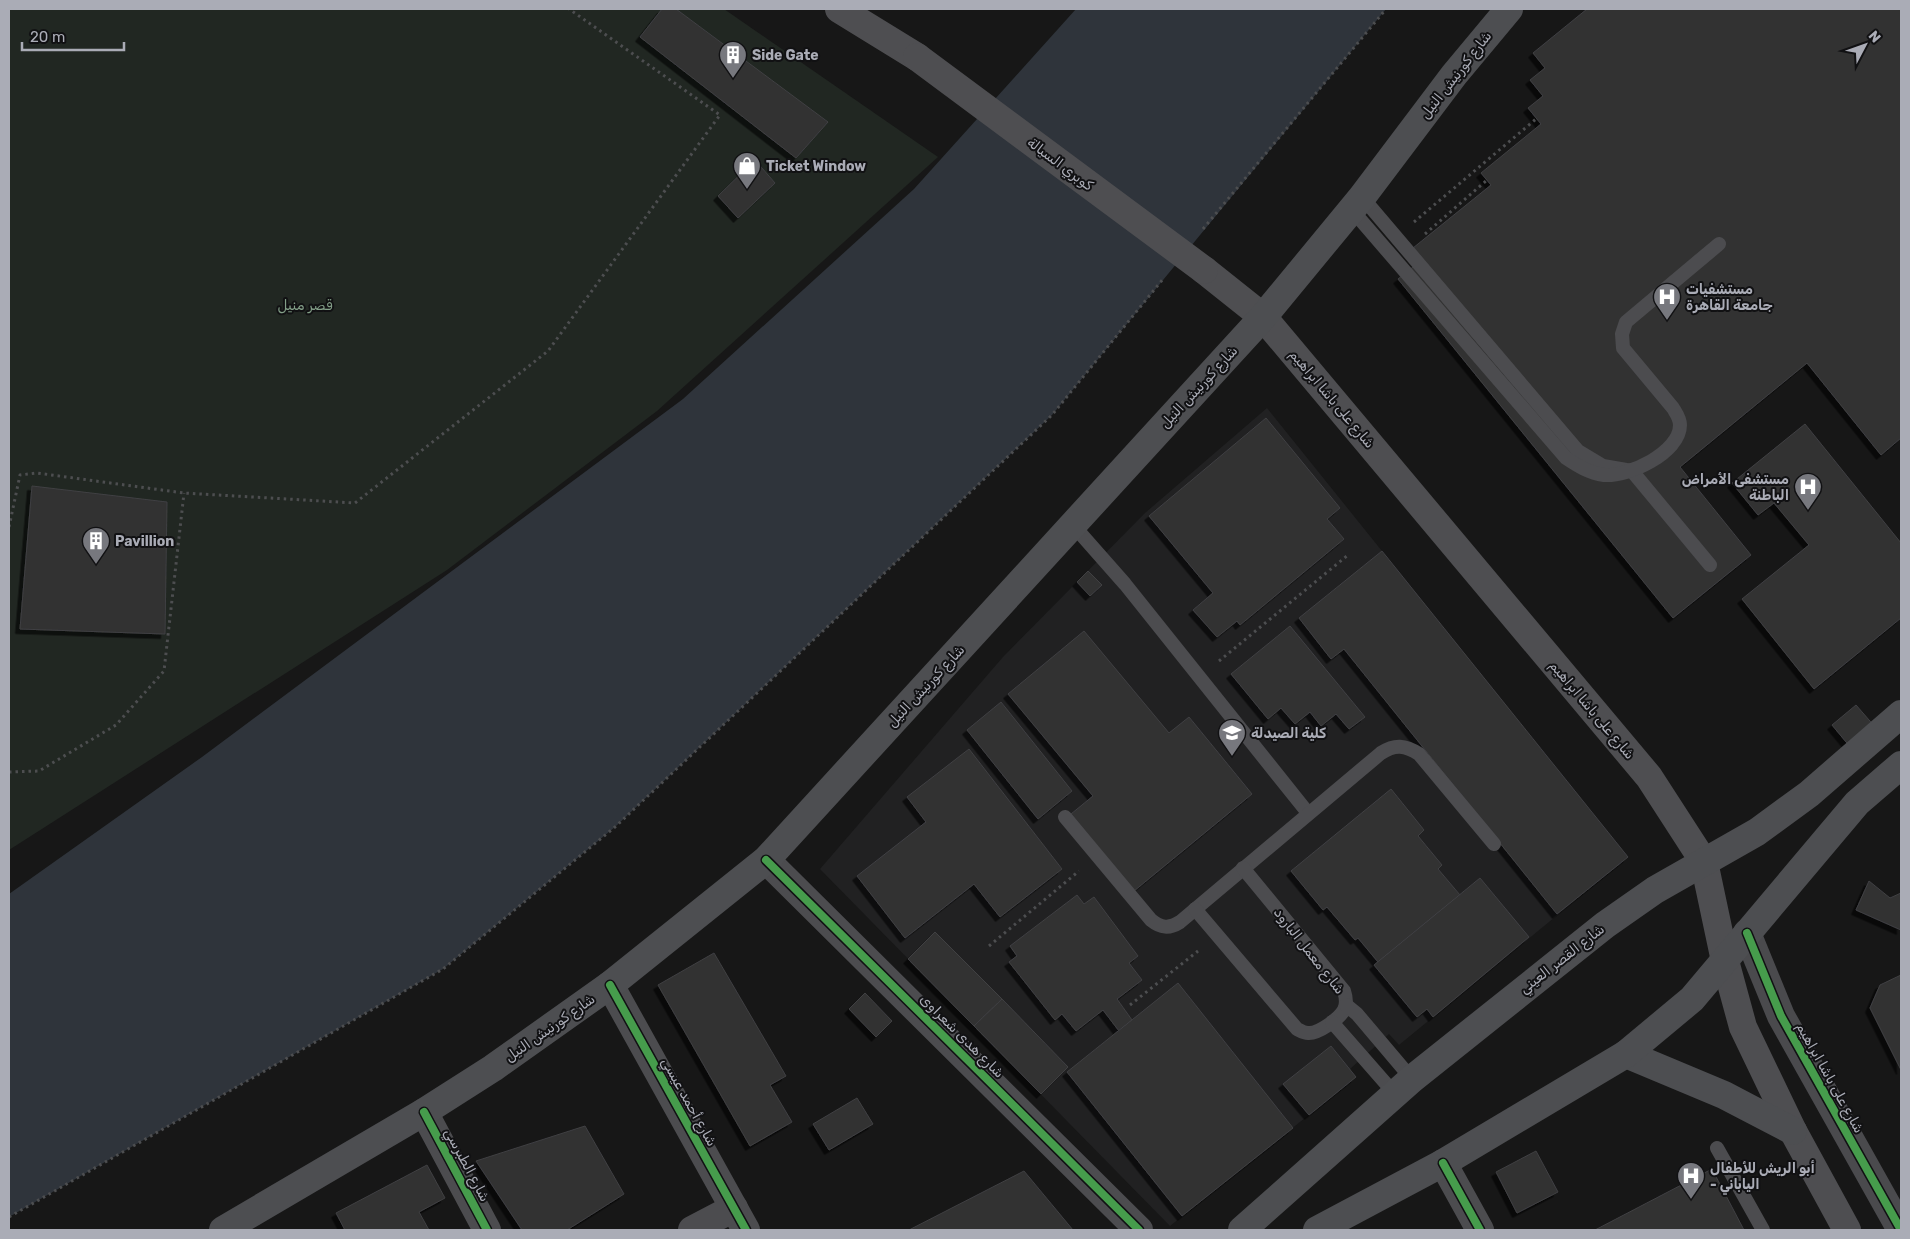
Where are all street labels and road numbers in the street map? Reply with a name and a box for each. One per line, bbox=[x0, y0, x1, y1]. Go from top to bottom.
street label: شارع كورنيش النيل bbox=[1417, 28, 1497, 123]
street label: كوبري السيالة bbox=[1023, 134, 1097, 195]
street label: شارع كورنيش النيل bbox=[1157, 342, 1243, 433]
street label: شارع على باشا ابراهيم bbox=[1284, 346, 1378, 453]
street label: شارع كورنيش النيل bbox=[884, 641, 970, 732]
street label: شارع على باشا ابراهيم bbox=[1544, 657, 1638, 764]
street label: شارع معمل البارود bbox=[1268, 904, 1348, 999]
street label: شارع القصر العيني bbox=[1516, 921, 1609, 999]
street label: شارع هدى شعراوى bbox=[915, 990, 1008, 1083]
street label: شارع كورنيش النيل bbox=[502, 991, 600, 1067]
street label: شارع على باشا ابراهيم bbox=[1791, 1020, 1867, 1137]
street label: شارع أحمد عيسي bbox=[656, 1055, 720, 1150]
street label: شارع الطبرسي bbox=[439, 1125, 494, 1206]

